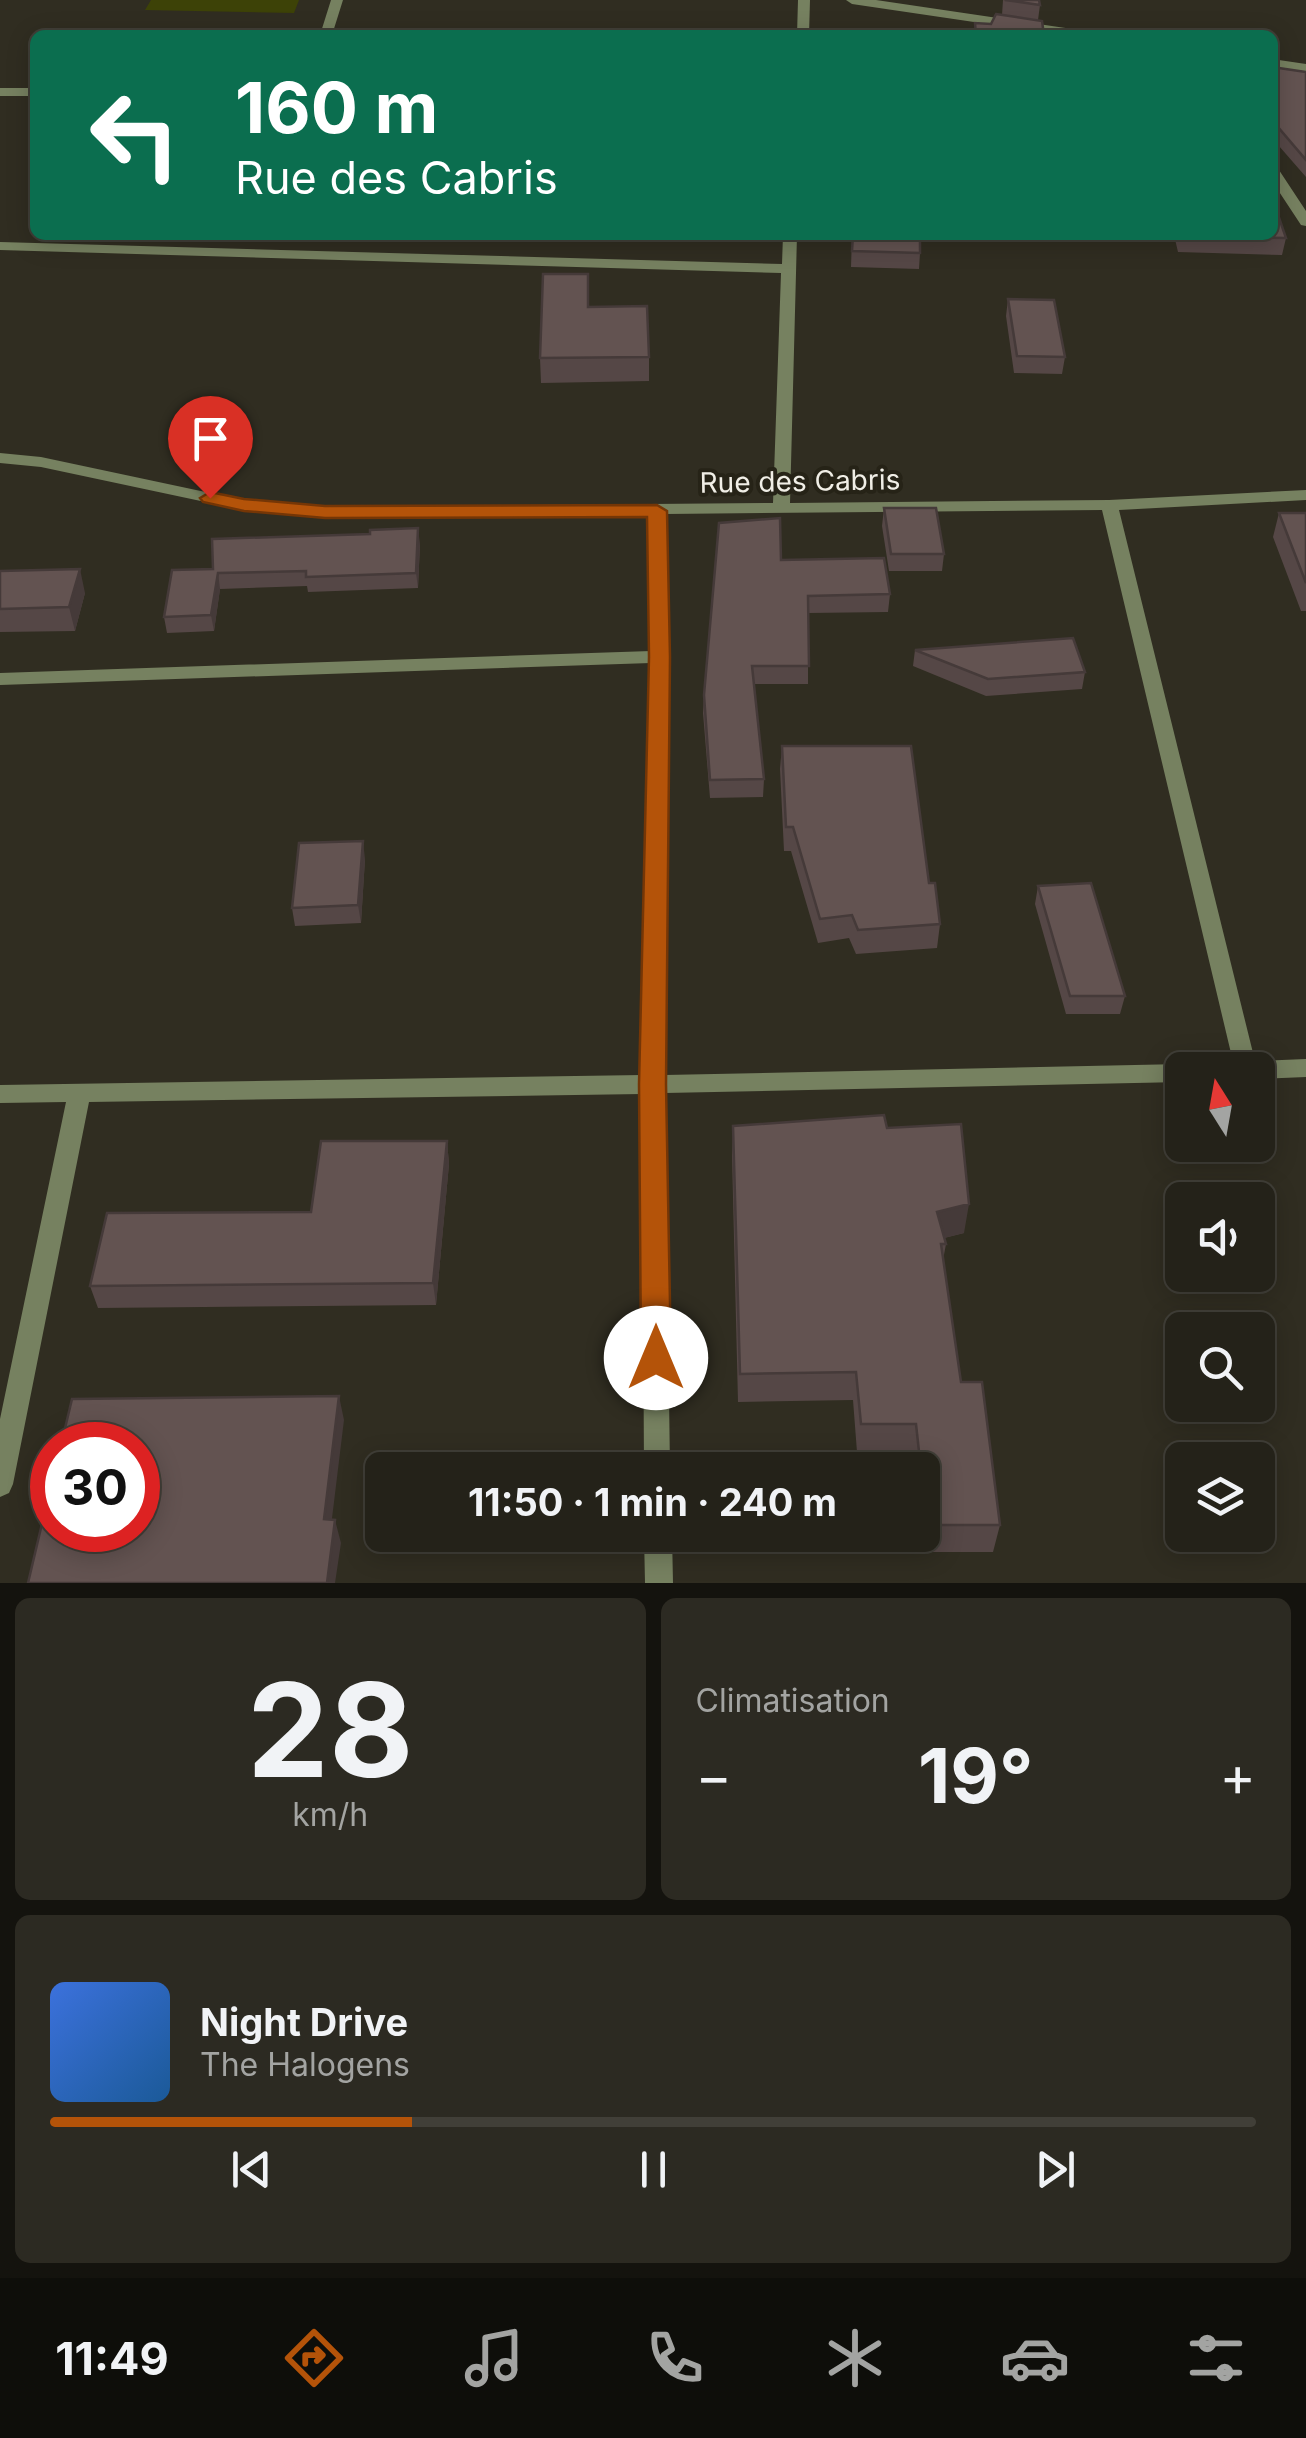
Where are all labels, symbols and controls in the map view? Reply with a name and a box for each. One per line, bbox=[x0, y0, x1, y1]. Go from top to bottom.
text: 160 m bbox=[235, 65, 438, 150]
icon: left bbox=[70, 70, 200, 200]
text: Rue des Cabris bbox=[235, 150, 558, 205]
pin bbox=[168, 396, 253, 499]
icon: arrive bbox=[183, 411, 238, 466]
street label: Rue des Cabris bbox=[699, 462, 901, 500]
north arrow bbox=[1165, 1052, 1275, 1162]
map controls bbox=[1165, 1052, 1275, 1552]
button: sound bbox=[1165, 1182, 1275, 1292]
position arrow bbox=[604, 1306, 708, 1410]
button: search bbox=[1165, 1312, 1275, 1422]
speed limit sign: 30 bbox=[30, 1422, 160, 1552]
button: layers bbox=[1165, 1442, 1275, 1552]
text: 11:50 · 1 min · 240 m bbox=[468, 1479, 837, 1525]
text: 28 bbox=[247, 1651, 414, 1808]
text: Climatisation bbox=[696, 1681, 890, 1720]
text: 19° bbox=[918, 1730, 1034, 1821]
text: − bbox=[696, 1743, 732, 1809]
text: + bbox=[1220, 1743, 1256, 1809]
text: km/h bbox=[292, 1795, 368, 1834]
text: Night Drive bbox=[200, 1999, 408, 2045]
text: The Halogens bbox=[200, 2045, 410, 2084]
icon: previous bbox=[224, 2142, 279, 2197]
icon: pause bbox=[626, 2142, 681, 2197]
icon: next bbox=[1028, 2142, 1083, 2197]
icon: directions bbox=[279, 2323, 349, 2393]
icon: music bbox=[459, 2323, 529, 2393]
icon: phone bbox=[640, 2323, 710, 2393]
icon: climate bbox=[820, 2323, 890, 2393]
icon: car bbox=[1000, 2323, 1070, 2393]
icon: filters bbox=[1181, 2323, 1251, 2393]
text: 11:49 bbox=[55, 2331, 169, 2386]

